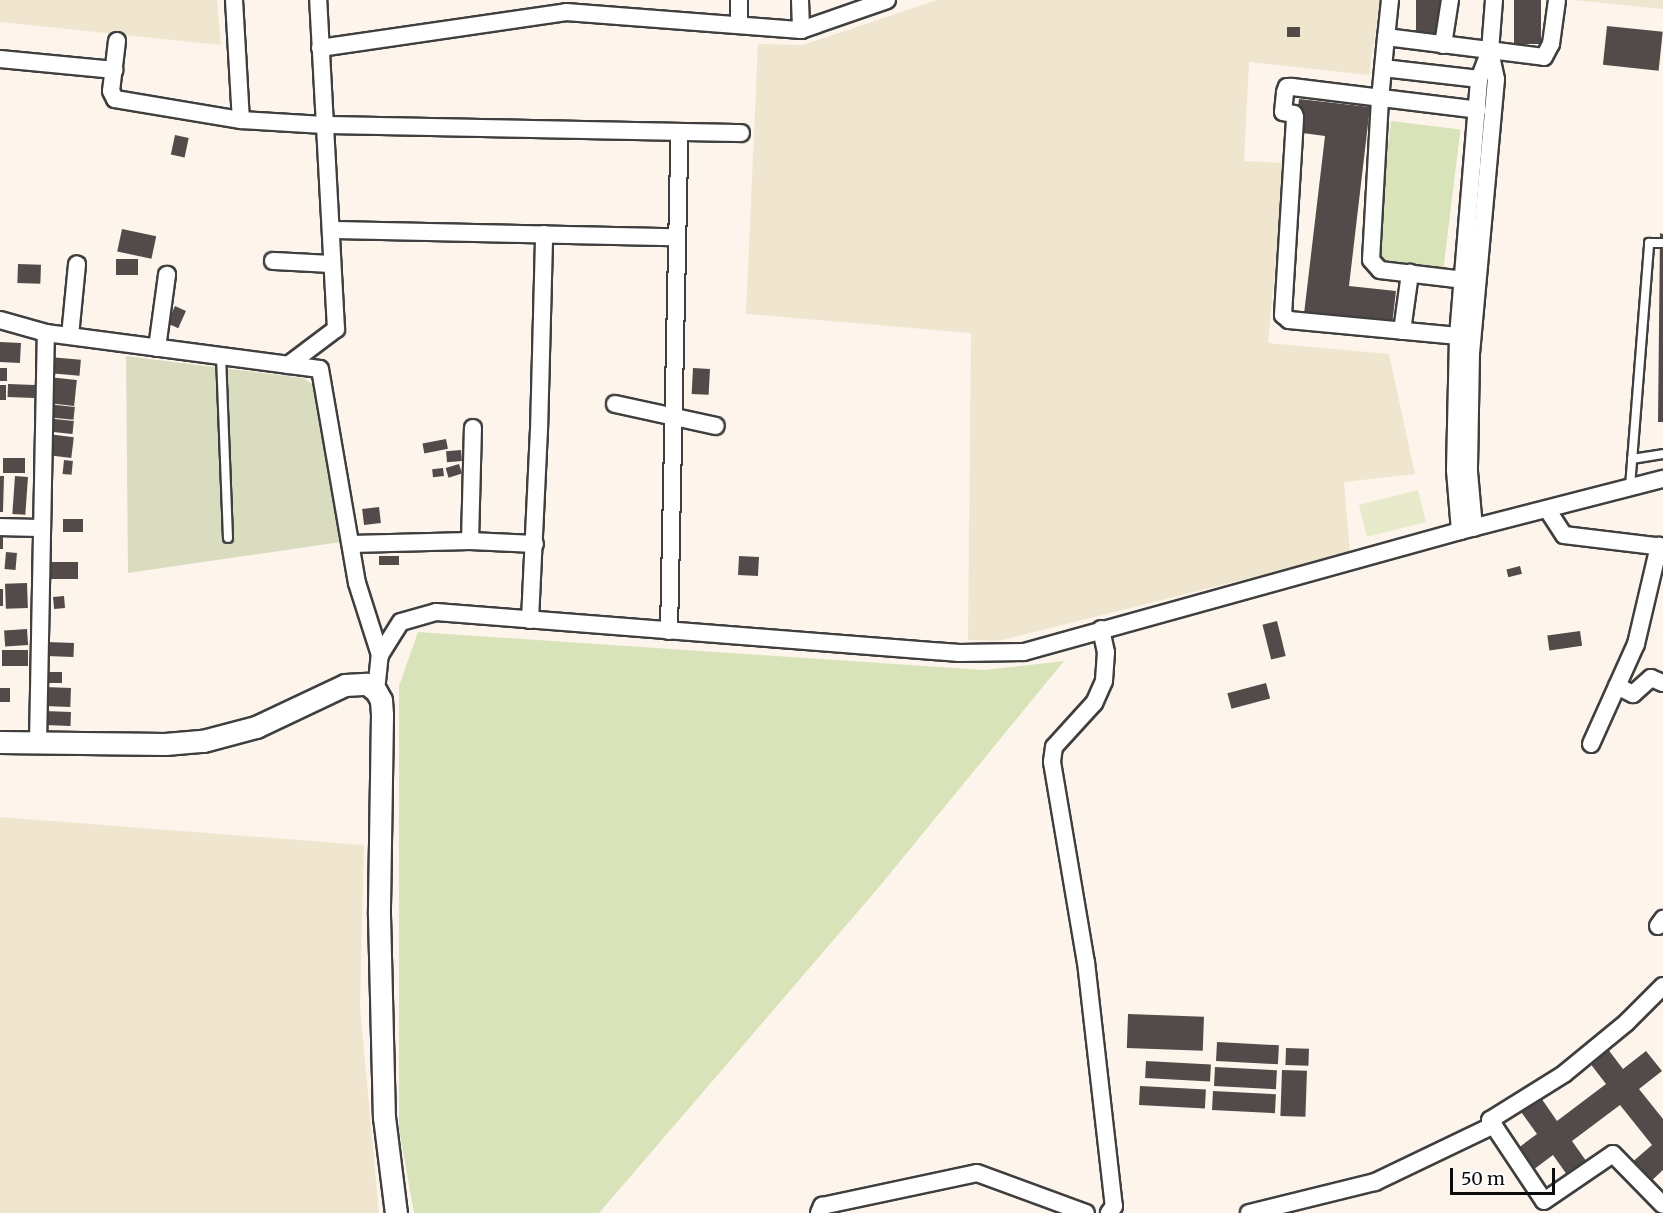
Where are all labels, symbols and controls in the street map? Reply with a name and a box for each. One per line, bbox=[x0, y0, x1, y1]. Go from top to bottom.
scale bar bbox=[1453, 1156, 1558, 1194]
text: 50 m bbox=[1461, 1167, 1505, 1190]

